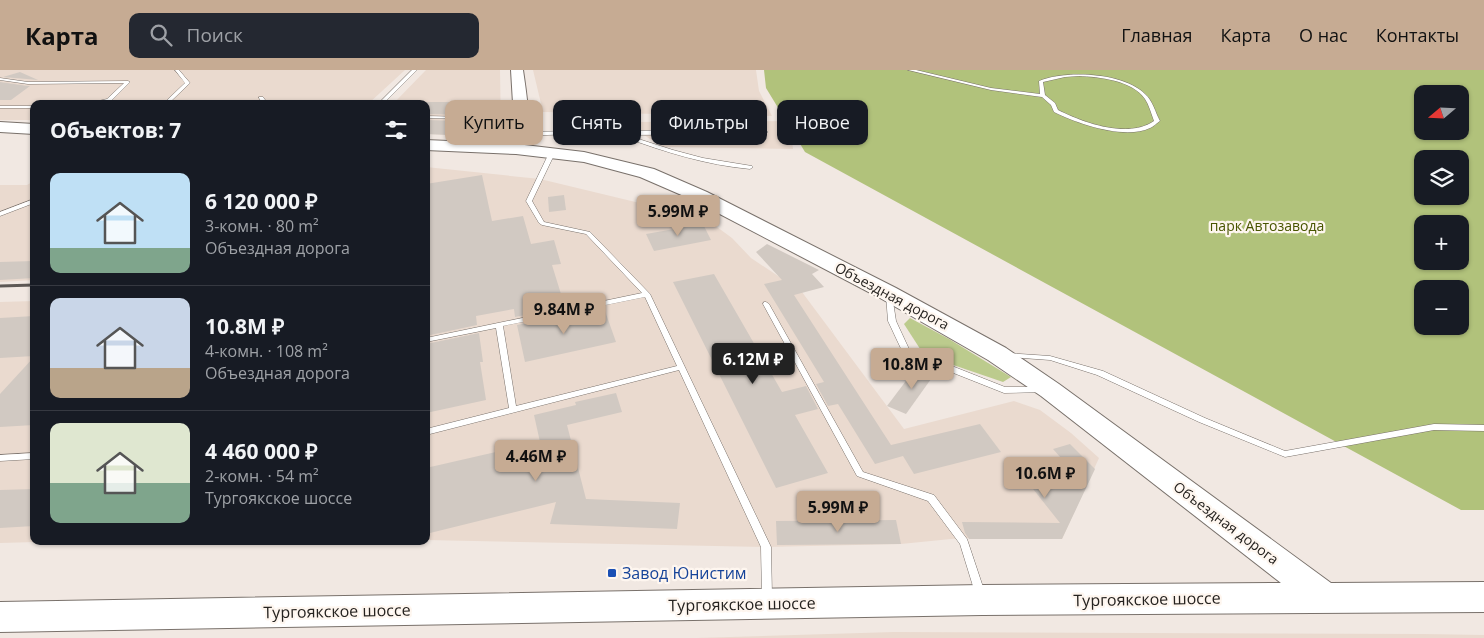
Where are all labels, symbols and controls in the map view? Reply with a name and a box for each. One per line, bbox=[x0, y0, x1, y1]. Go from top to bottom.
search box bbox=[129, 13, 479, 58]
text: Карта bbox=[25, 19, 99, 52]
icon: search bbox=[147, 21, 175, 49]
text: Поиск bbox=[187, 22, 243, 48]
text: Главная bbox=[1121, 23, 1193, 47]
text: Карта bbox=[1221, 23, 1271, 47]
text: О нас bbox=[1299, 23, 1348, 47]
text: Контакты bbox=[1376, 23, 1459, 47]
north arrow bbox=[1414, 85, 1469, 140]
map controls bbox=[1414, 85, 1469, 335]
chip: Купить bbox=[445, 100, 543, 145]
chip: Снять bbox=[553, 100, 641, 145]
chip: Фильтры bbox=[651, 100, 767, 145]
chip: Новое bbox=[777, 100, 868, 145]
text: Объектов: 7 bbox=[50, 116, 181, 144]
icon: filters bbox=[382, 116, 410, 144]
button: layers bbox=[1414, 150, 1469, 205]
text: 6 120 000 ₽ bbox=[205, 187, 318, 215]
icon: home bbox=[90, 193, 150, 253]
pin: 5.99M ₽ bbox=[632, 194, 724, 237]
text: 5.99M ₽ bbox=[648, 200, 708, 222]
text: 3-комн. · 80 m² bbox=[205, 215, 319, 237]
button: + bbox=[1414, 215, 1469, 270]
park label: парк Автозавода bbox=[1210, 216, 1324, 235]
text: Объездная дорога bbox=[205, 237, 350, 259]
street label: Объездная дорога bbox=[832, 257, 953, 334]
button: − bbox=[1414, 280, 1469, 335]
pin: 9.84M ₽ bbox=[518, 292, 610, 335]
text: 9.84M ₽ bbox=[534, 298, 594, 320]
text: 10.8M ₽ bbox=[205, 312, 285, 340]
icon: home bbox=[90, 318, 150, 378]
text: 4-комн. · 108 m² bbox=[205, 340, 328, 362]
pin: 6.12M ₽ bbox=[707, 342, 799, 385]
text: 6.12M ₽ bbox=[723, 348, 783, 370]
pin: 10.8M ₽ bbox=[866, 348, 958, 390]
text: 10.8M ₽ bbox=[882, 353, 942, 375]
text: Объездная дорога bbox=[205, 362, 350, 384]
text: 4 460 000 ₽ bbox=[205, 437, 318, 465]
pin: 4.46M ₽ bbox=[490, 440, 582, 482]
icon: home bbox=[90, 443, 150, 503]
text: 4.46M ₽ bbox=[506, 445, 566, 467]
pin: 10.6M ₽ bbox=[999, 456, 1091, 499]
text: 10.6M ₽ bbox=[1015, 462, 1075, 484]
text: 2-комн. · 54 m² bbox=[205, 465, 319, 487]
street label: Объездная дорога bbox=[1170, 477, 1283, 568]
text: Тургоякское шоссе bbox=[205, 487, 352, 509]
pin: 5.99M ₽ bbox=[792, 490, 884, 533]
text: 5.99M ₽ bbox=[808, 496, 868, 518]
place label: Завод Юнистим bbox=[622, 562, 747, 584]
marker: Завод Юнистим bbox=[606, 567, 618, 579]
street label: Тургоякское шоссе bbox=[1073, 587, 1221, 611]
street label: Тургоякское шоссе bbox=[668, 592, 816, 616]
street label: Тургоякское шоссе bbox=[263, 599, 411, 623]

